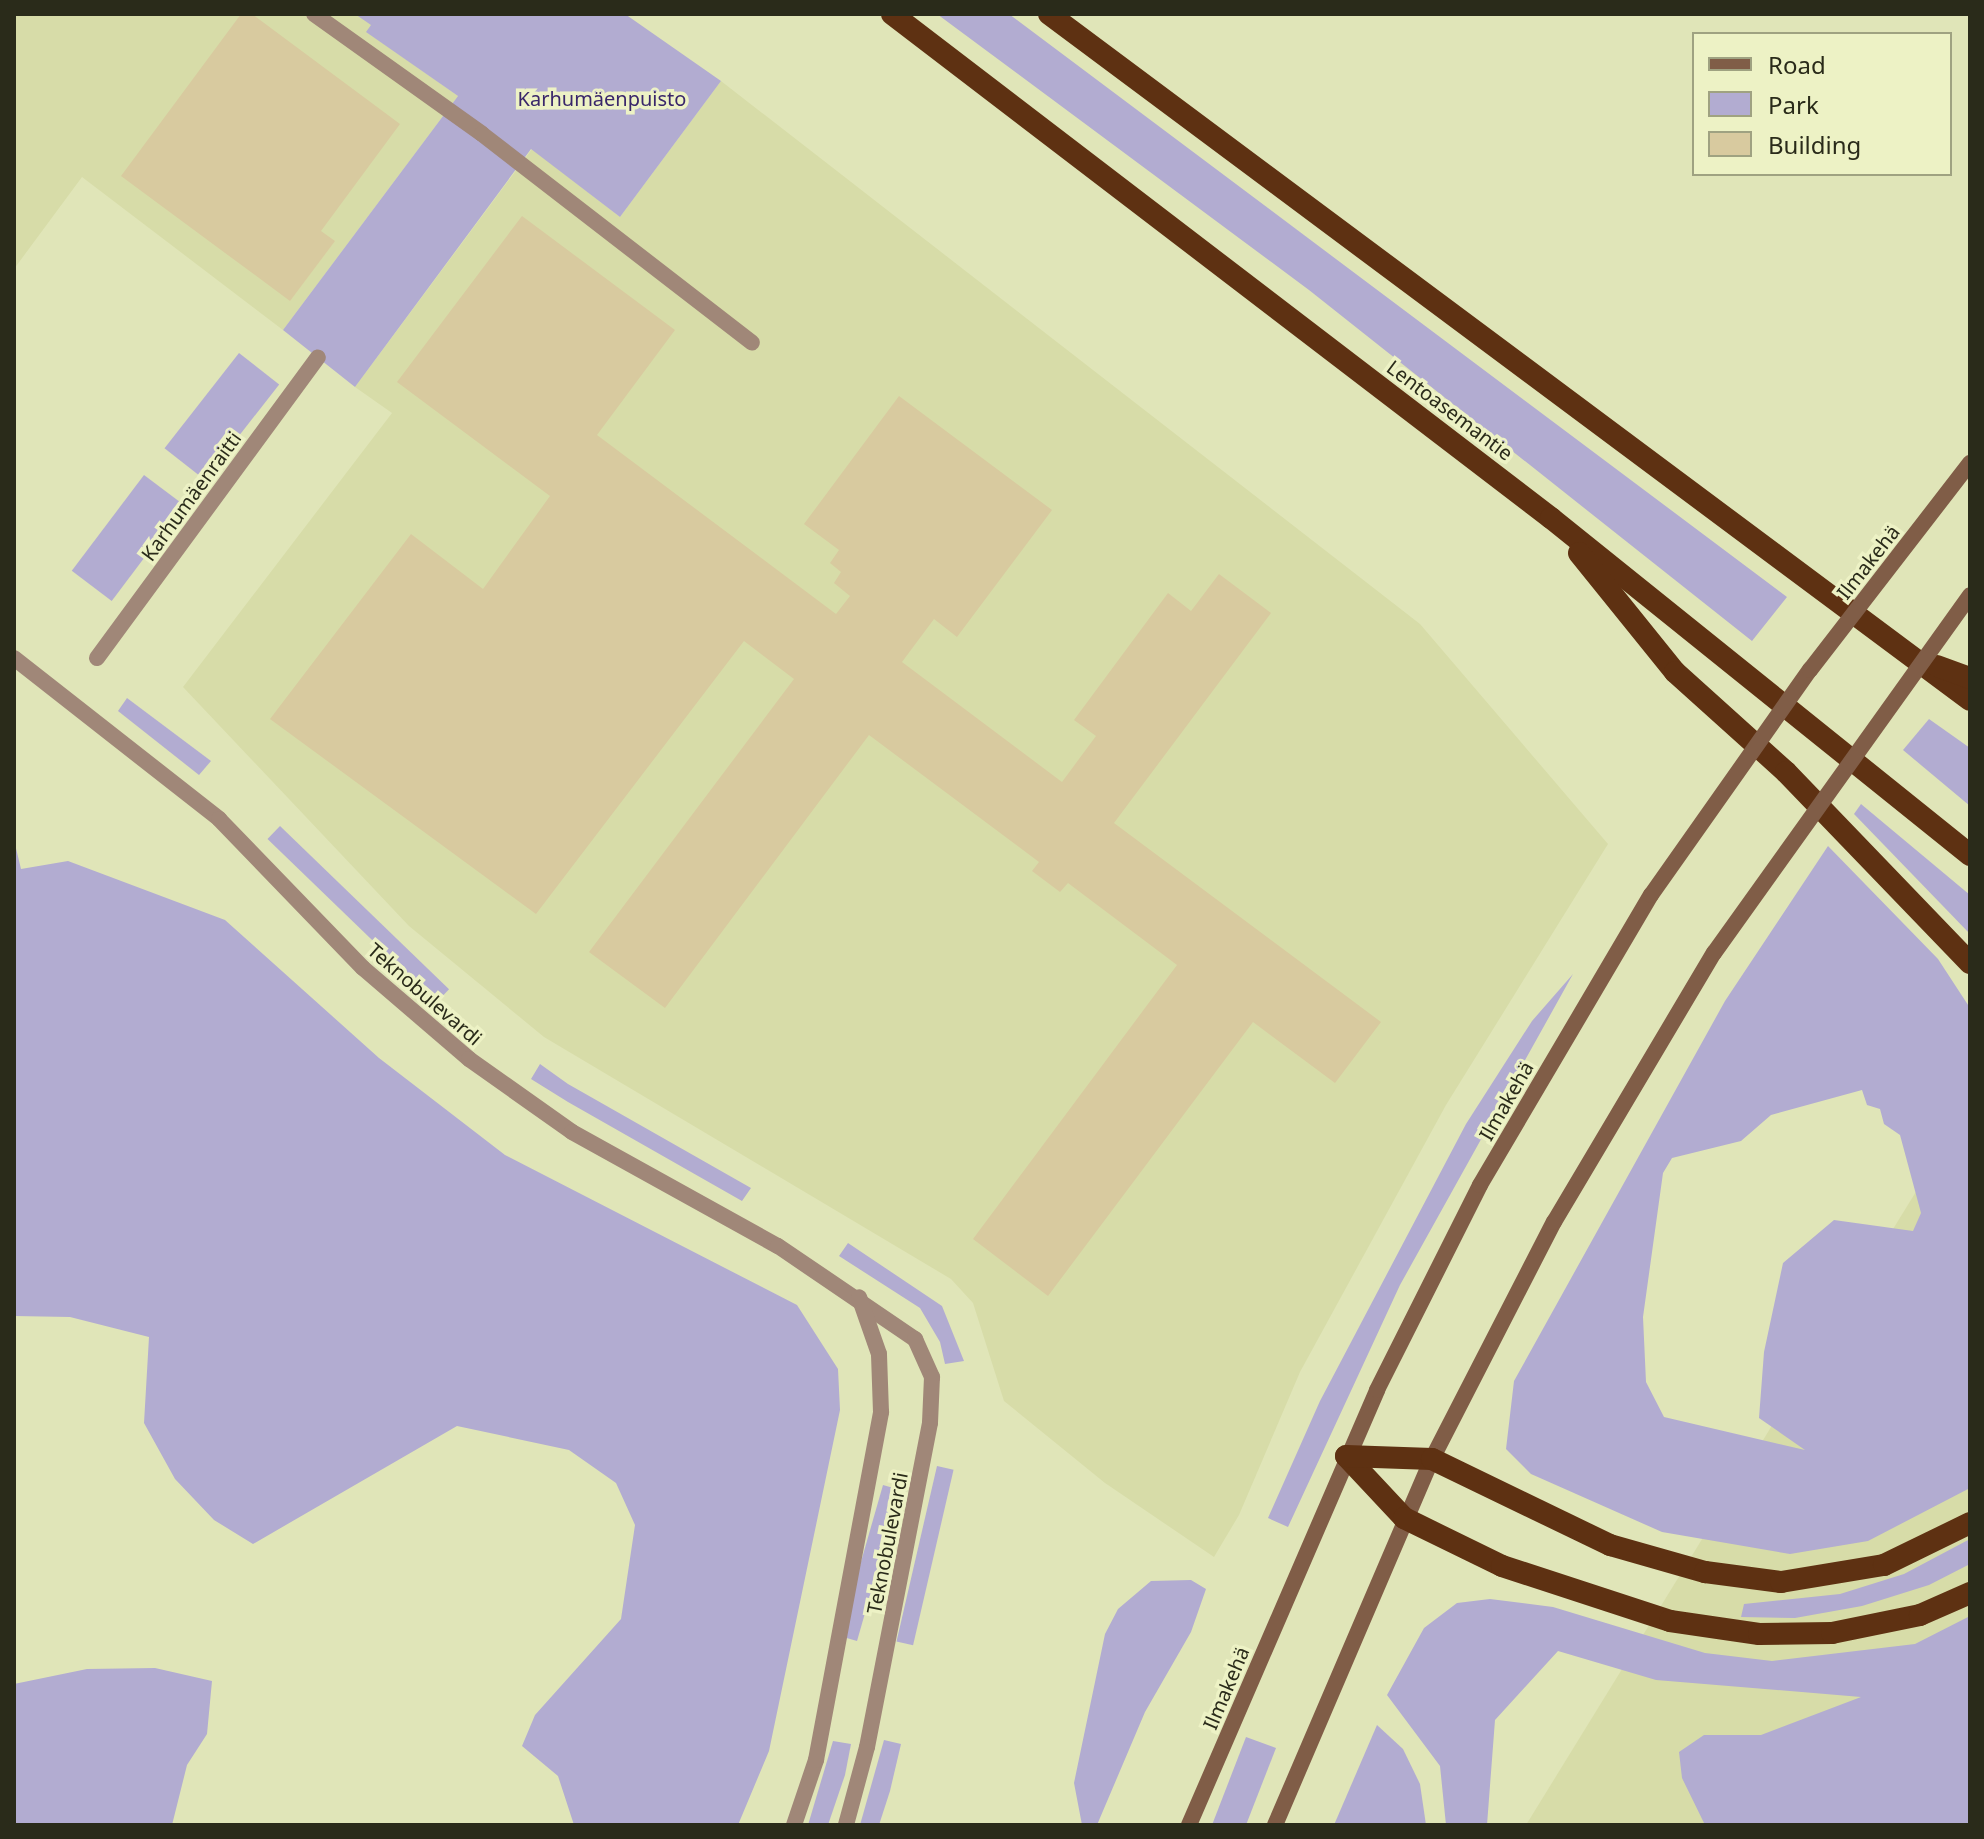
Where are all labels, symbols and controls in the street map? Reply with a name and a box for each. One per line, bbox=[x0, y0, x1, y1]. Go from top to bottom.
legend bbox=[1692, 32, 1952, 176]
text: Road bbox=[1768, 48, 1826, 81]
park label: Karhumäenpuisto bbox=[518, 86, 686, 110]
text: Park bbox=[1768, 88, 1819, 121]
text: Building bbox=[1768, 128, 1861, 161]
street label: Lentoasemantie bbox=[1382, 355, 1518, 465]
street label: Karhumäenraitti bbox=[136, 427, 246, 565]
street label: Ilmakehä bbox=[1832, 520, 1904, 604]
street label: Teknobulevardi bbox=[363, 938, 487, 1050]
street label: Ilmakehä bbox=[1474, 1057, 1538, 1145]
street label: Teknobulevardi bbox=[862, 1470, 912, 1616]
street label: Ilmakehä bbox=[1198, 1643, 1254, 1733]

